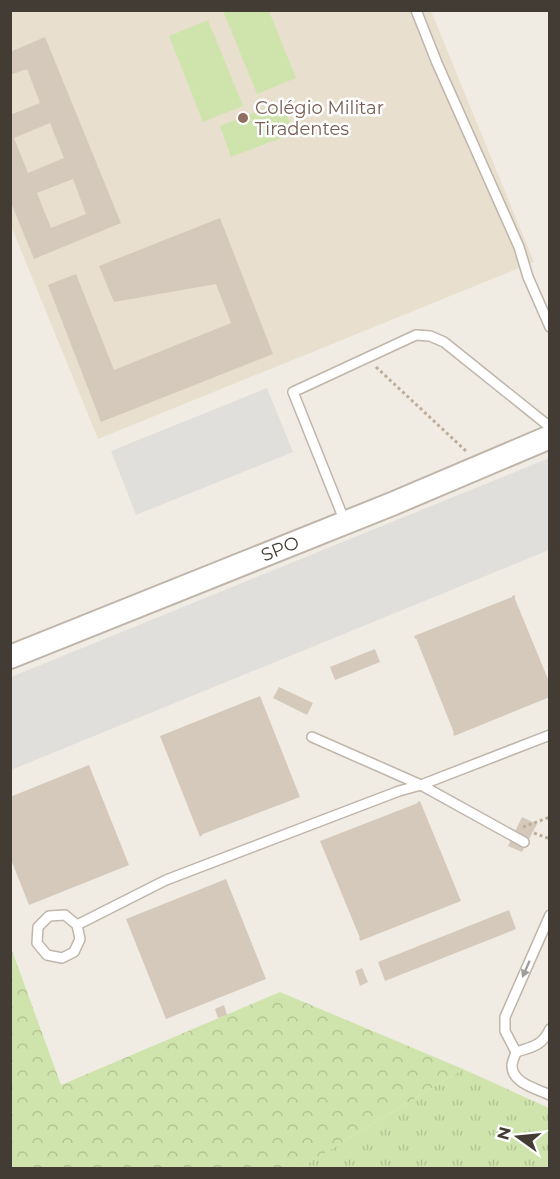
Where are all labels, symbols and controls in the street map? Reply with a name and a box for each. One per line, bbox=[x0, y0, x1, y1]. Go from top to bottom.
place label: Colégio Militar Tiradentes bbox=[255, 97, 384, 140]
marker: Colégio Militar Tiradentes bbox=[236, 111, 250, 125]
street label: SPO bbox=[258, 531, 302, 566]
one-way arrow bbox=[521, 960, 531, 978]
north arrow bbox=[488, 1107, 548, 1167]
text: N bbox=[493, 1125, 515, 1142]

